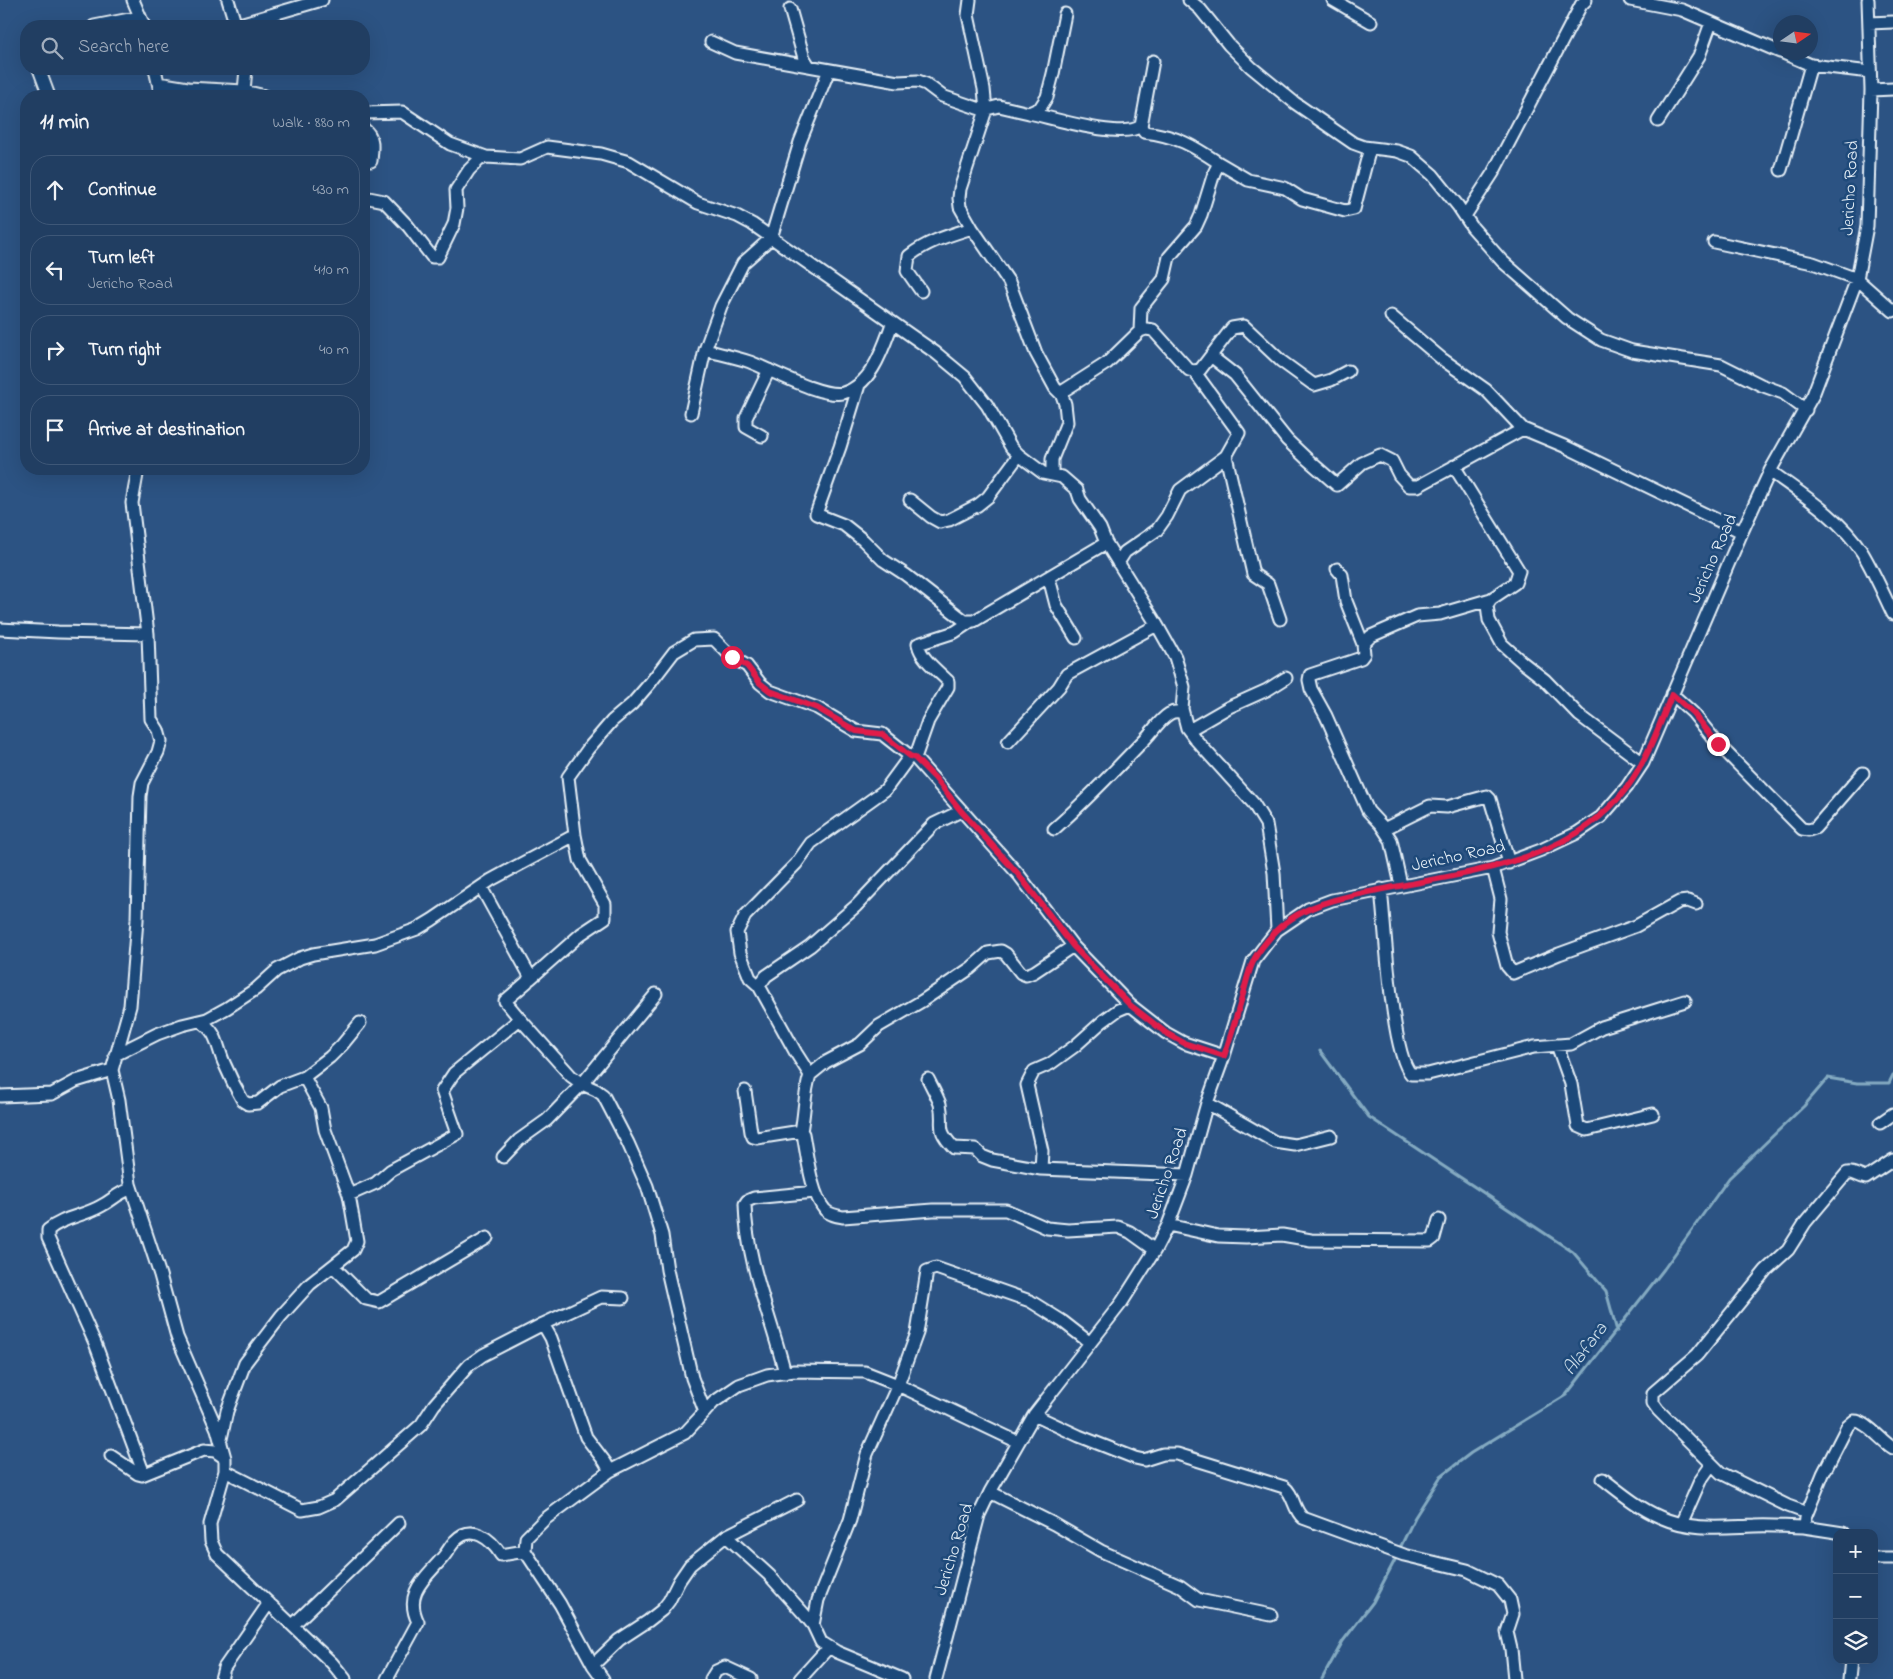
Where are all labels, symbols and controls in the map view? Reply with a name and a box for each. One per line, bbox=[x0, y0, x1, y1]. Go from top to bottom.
north arrow bbox=[1773, 15, 1818, 60]
search box bbox=[20, 20, 370, 75]
icon: search bbox=[38, 34, 66, 62]
text: Search here bbox=[78, 34, 169, 61]
text: 11 min bbox=[40, 108, 89, 138]
text: Walk · 880 m bbox=[273, 111, 350, 135]
street label: Jericho Road bbox=[1836, 140, 1866, 236]
icon: ahead bbox=[41, 176, 69, 204]
text: Continue bbox=[88, 177, 156, 204]
text: 430 m bbox=[312, 178, 349, 202]
text: Turn left bbox=[88, 245, 155, 272]
icon: left bbox=[41, 256, 69, 284]
text: 410 m bbox=[314, 258, 349, 282]
text: Jericho Road bbox=[88, 272, 173, 296]
icon: right bbox=[41, 336, 69, 364]
text: Turn right bbox=[88, 337, 161, 364]
text: 40 m bbox=[319, 338, 349, 362]
icon: arrive bbox=[41, 416, 69, 444]
text: Arrive at destination bbox=[88, 417, 245, 444]
street label: Jericho Road bbox=[1683, 510, 1745, 608]
route start bbox=[721, 646, 744, 669]
route end bbox=[1707, 733, 1730, 756]
street label: Jericho Road bbox=[1409, 834, 1508, 880]
street label: Jericho Road bbox=[1140, 1124, 1196, 1223]
water label: Alafara bbox=[1557, 1317, 1615, 1382]
street label: Jericho Road bbox=[929, 1500, 981, 1599]
map controls bbox=[1833, 1529, 1878, 1664]
button: + bbox=[1833, 1529, 1878, 1574]
button: − bbox=[1833, 1574, 1878, 1619]
button: layers bbox=[1833, 1619, 1878, 1664]

